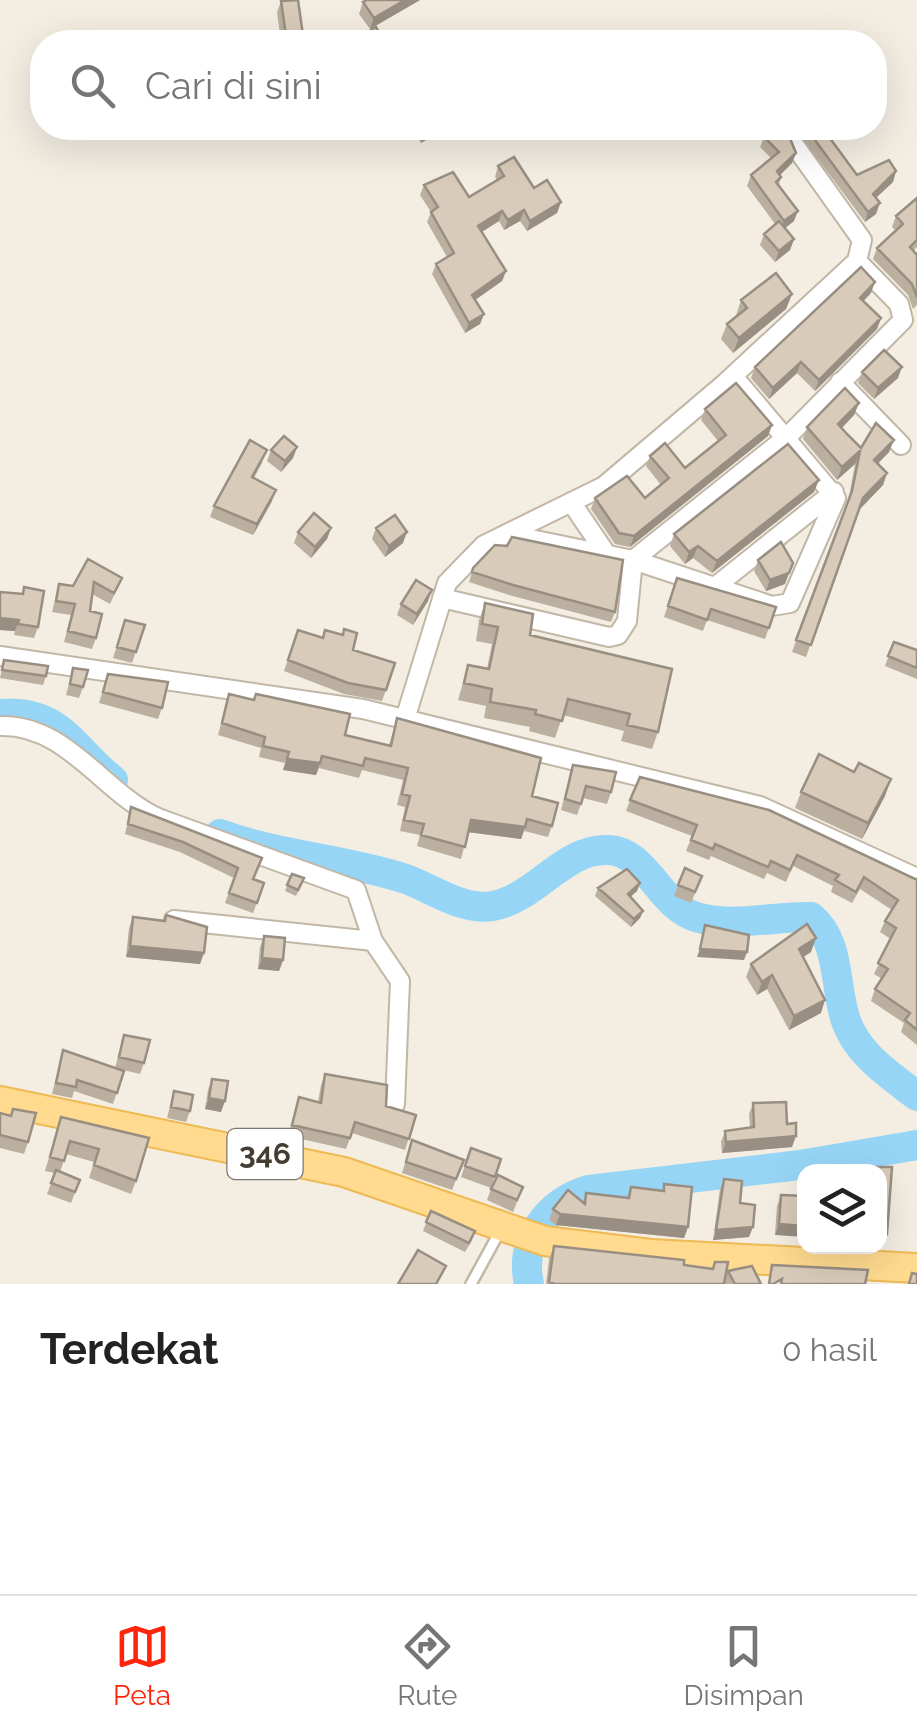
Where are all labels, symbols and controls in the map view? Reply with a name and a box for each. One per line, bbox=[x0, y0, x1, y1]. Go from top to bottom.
search box bbox=[30, 30, 887, 140]
icon: search bbox=[65, 58, 120, 113]
text: Cari di sini bbox=[145, 63, 322, 108]
road number: 346 bbox=[228, 1129, 302, 1179]
map controls bbox=[797, 1164, 887, 1254]
button: layers bbox=[797, 1164, 887, 1254]
text: Terdekat bbox=[40, 1325, 219, 1374]
text: 0 hasil bbox=[782, 1331, 877, 1368]
tab: Peta bbox=[113, 1619, 171, 1712]
tab: Rute bbox=[397, 1619, 457, 1712]
tab: Disimpan bbox=[684, 1619, 804, 1712]

